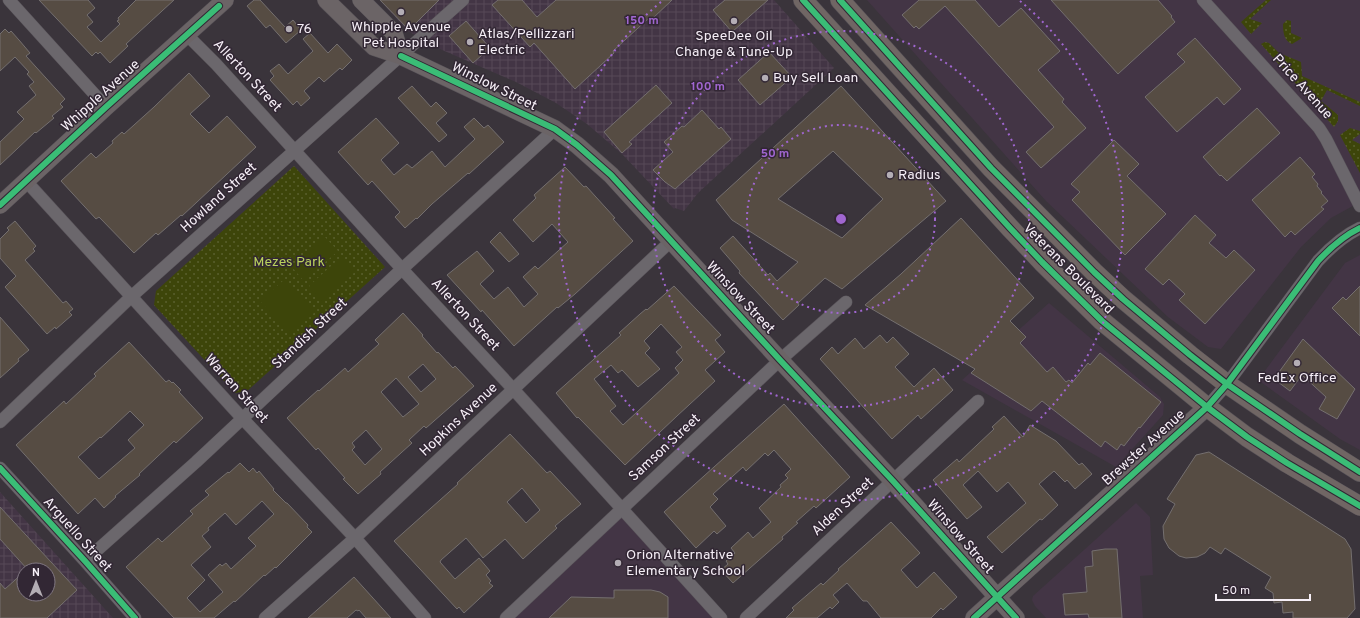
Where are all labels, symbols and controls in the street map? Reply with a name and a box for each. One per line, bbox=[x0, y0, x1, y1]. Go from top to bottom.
marker: Whipple Avenue Pet Hospital bbox=[396, 7, 406, 17]
text: 150 m bbox=[625, 13, 659, 29]
marker: SpeeDee Oil Change & Tune-Up bbox=[729, 16, 739, 26]
place label: Whipple Avenue Pet Hospital bbox=[351, 19, 451, 52]
place label: 76 bbox=[297, 21, 312, 38]
marker: 76 bbox=[284, 24, 294, 34]
place label: Atlas/Pellizzari Electric bbox=[478, 26, 575, 59]
place label: SpeeDee Oil Change & Tune-Up bbox=[675, 28, 793, 61]
street label: Allerton Street bbox=[209, 36, 285, 116]
marker: Atlas/Pellizzari Electric bbox=[465, 37, 475, 47]
street label: Price Avenue bbox=[1268, 51, 1336, 123]
street label: Whipple Avenue bbox=[58, 56, 144, 136]
street label: Winslow Street bbox=[449, 59, 539, 115]
place label: Buy Sell Loan bbox=[773, 70, 858, 87]
marker: Buy Sell Loan bbox=[760, 73, 770, 83]
text: 100 m bbox=[691, 79, 725, 95]
text: 50 m bbox=[761, 146, 789, 162]
street label: Howland Street bbox=[177, 159, 261, 237]
place label: Radius bbox=[898, 167, 941, 184]
marker: Radius bbox=[885, 170, 895, 180]
centre of rings bbox=[834, 212, 848, 226]
street label: Veterans Boulevard bbox=[1019, 220, 1117, 318]
park label: Mezes Park bbox=[253, 254, 325, 271]
street label: Winslow Street bbox=[702, 258, 778, 338]
street label: Allerton Street bbox=[427, 275, 503, 355]
street label: Standish Street bbox=[269, 295, 351, 373]
street label: Warren Street bbox=[201, 351, 271, 427]
marker: FedEx Office bbox=[1292, 358, 1302, 368]
place label: FedEx Office bbox=[1257, 370, 1337, 387]
street label: Hopkins Avenue bbox=[416, 380, 502, 460]
street label: Brewster Avenue bbox=[1099, 406, 1189, 490]
street label: Samson Street bbox=[626, 411, 704, 485]
street label: Alden Street bbox=[809, 474, 877, 540]
street label: Arguello Street bbox=[39, 494, 115, 576]
street label: Winslow Street bbox=[923, 496, 997, 578]
place label: Orion Alternative Elementary School bbox=[626, 547, 745, 580]
marker: Orion Alternative Elementary School bbox=[613, 558, 623, 568]
north arrow bbox=[16, 562, 56, 602]
text: N bbox=[32, 566, 40, 580]
scale bar bbox=[1216, 576, 1310, 602]
text: 50 m bbox=[1222, 583, 1250, 599]

